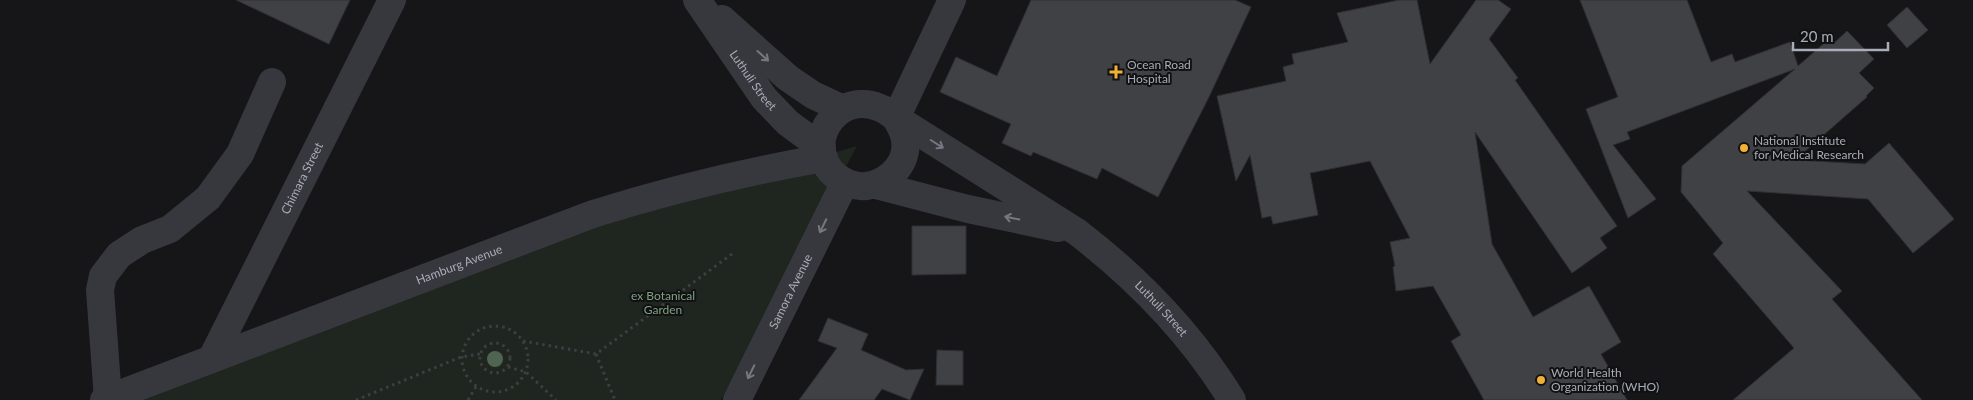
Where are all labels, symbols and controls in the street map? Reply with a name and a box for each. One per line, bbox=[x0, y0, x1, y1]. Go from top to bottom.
scale bar bbox=[1793, 20, 1888, 52]
text: 20 m bbox=[1800, 27, 1834, 45]
street label: Luthuli Street bbox=[727, 47, 780, 114]
one-way arrow bbox=[757, 50, 770, 62]
place label: Ocean Road Hospital bbox=[1127, 57, 1191, 86]
marker: Ocean Road Hospital bbox=[1109, 65, 1123, 79]
place label: National Institute for Medical Research bbox=[1754, 133, 1864, 162]
street label: Chimara Street bbox=[278, 139, 326, 217]
one-way arrow bbox=[930, 139, 944, 149]
marker: National Institute for Medical Research bbox=[1738, 142, 1750, 154]
one-way arrow bbox=[1005, 213, 1021, 223]
one-way arrow bbox=[818, 218, 827, 233]
street label: Hamburg Avenue bbox=[414, 241, 504, 288]
street label: Samora Avenue bbox=[765, 251, 815, 331]
street label: Luthuli Street bbox=[1132, 277, 1192, 340]
park label: ex Botanical Garden bbox=[631, 288, 695, 317]
one-way arrow bbox=[746, 364, 755, 379]
place label: World Health Organization (WHO) bbox=[1551, 365, 1659, 394]
marker: World Health Organization (WHO) bbox=[1535, 374, 1547, 386]

